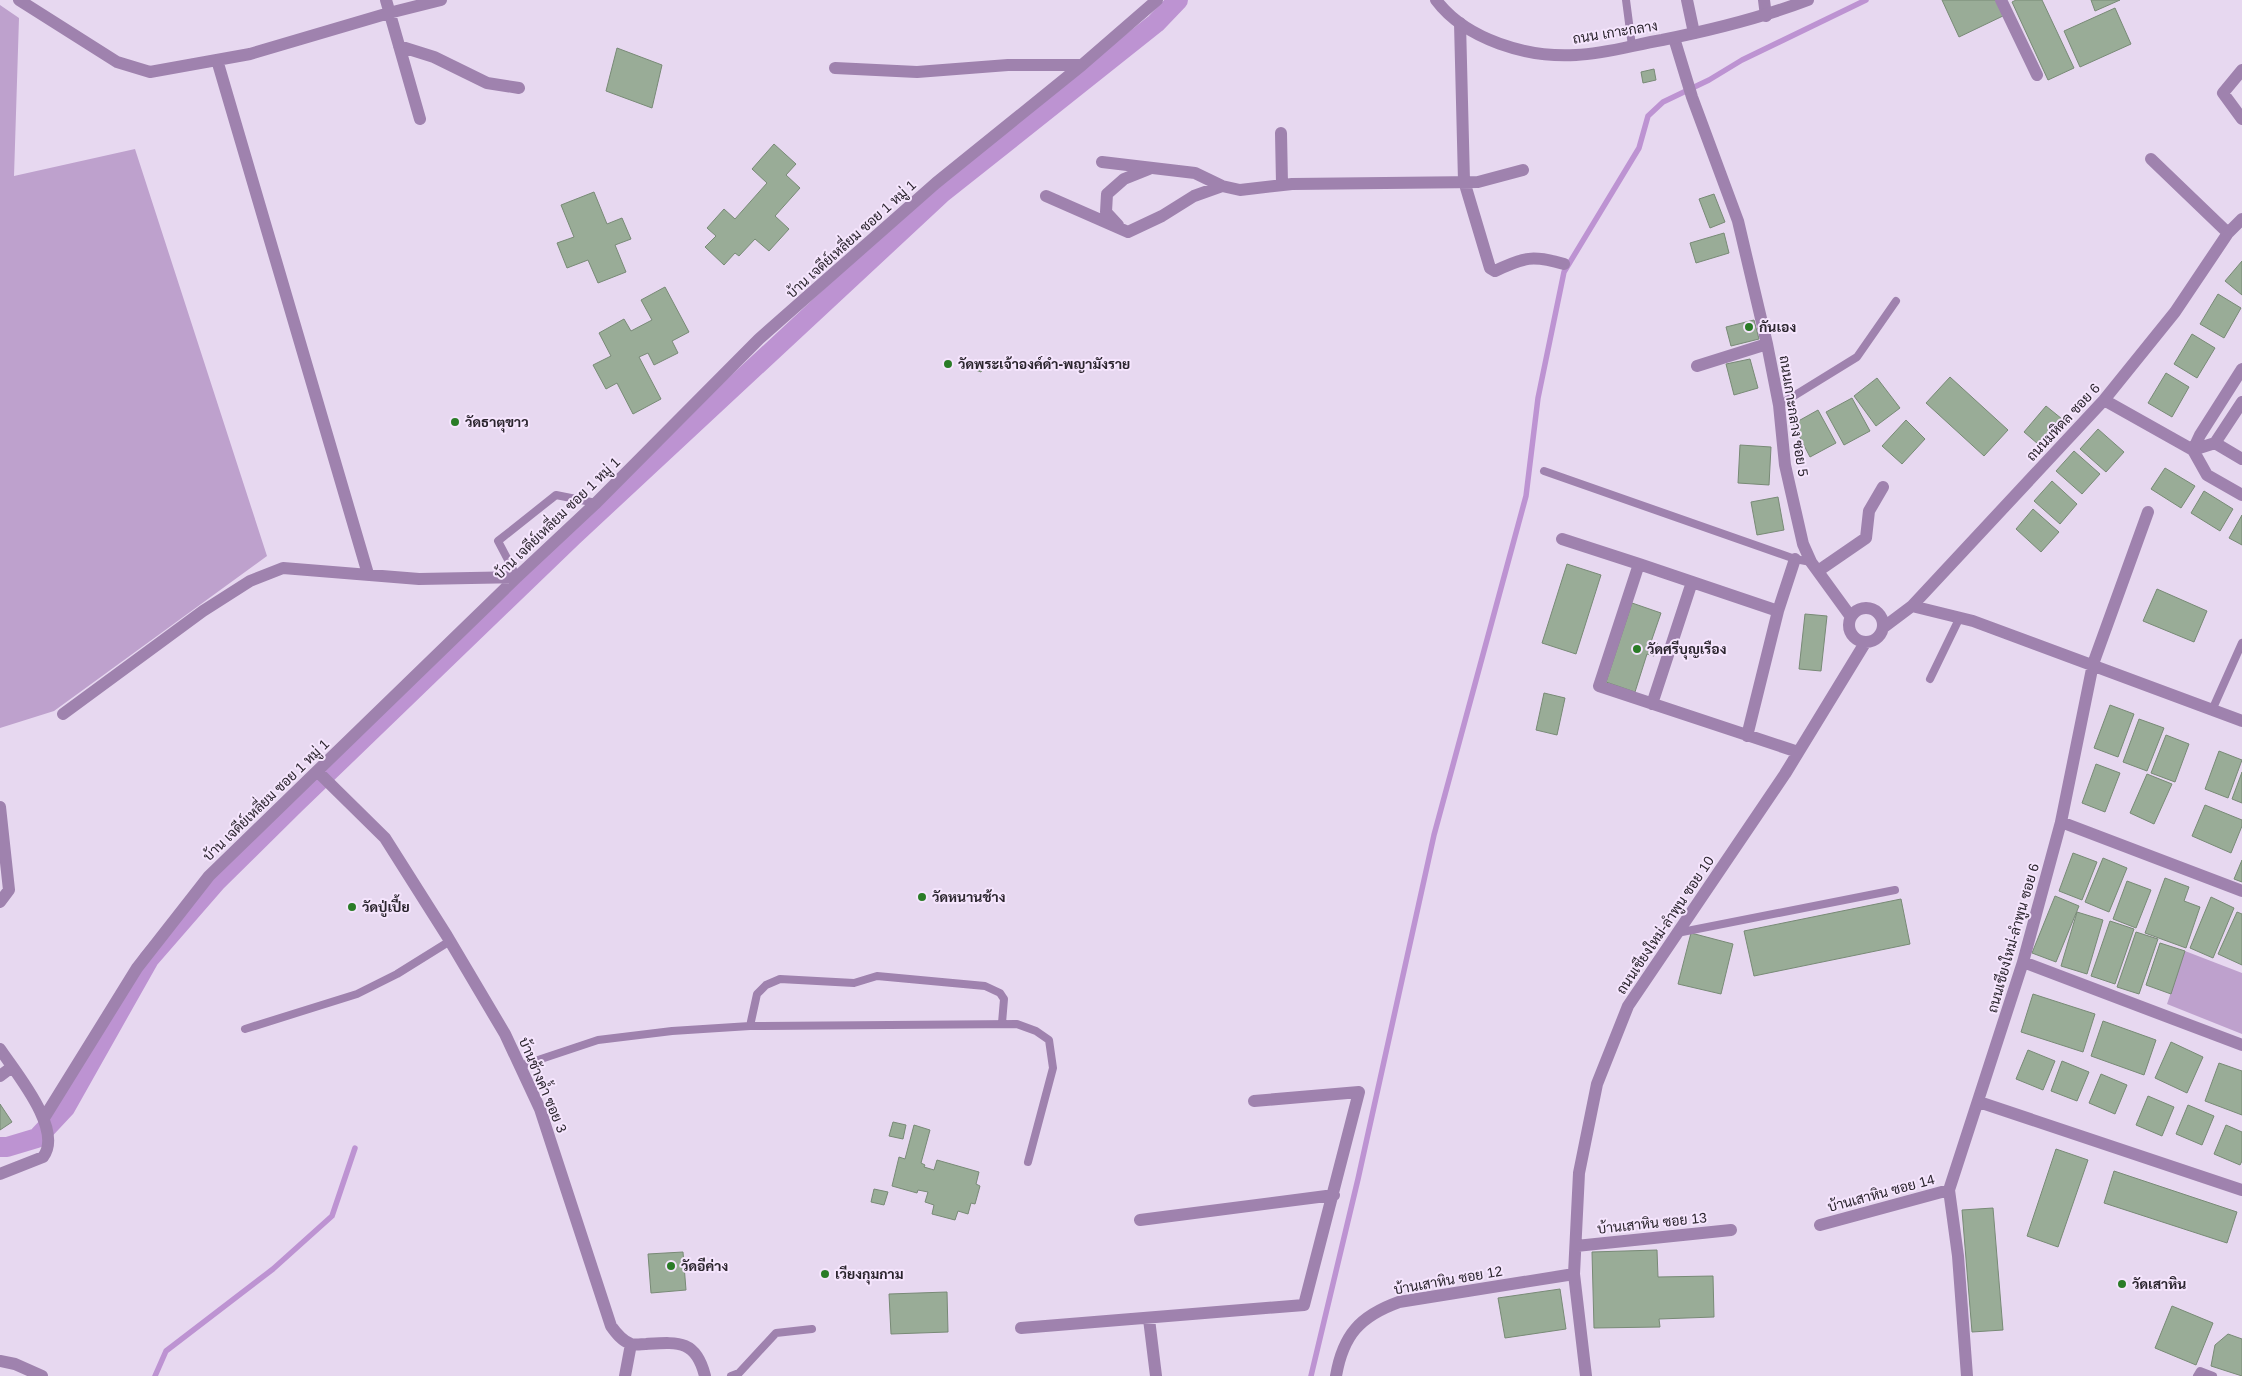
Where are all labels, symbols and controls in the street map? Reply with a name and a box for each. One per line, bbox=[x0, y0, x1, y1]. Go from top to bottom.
street label: ถนน เกาะกลาง bbox=[1571, 17, 1659, 47]
street label: บ้าน เจดีย์เหลี่ยม ซอย 1 หมู่ 1 bbox=[780, 174, 920, 303]
place label: กันเอง bbox=[1759, 319, 1796, 335]
marker: กันเอง bbox=[1743, 321, 1755, 333]
street label: ถนนเกาะกลาง ซอย 5 bbox=[1777, 354, 1812, 478]
place label: วัดพระเจ้าองค์ดำ-พญามังราย bbox=[958, 355, 1130, 373]
marker: วัดพระเจ้าองค์ดำ-พญามังราย bbox=[942, 358, 954, 370]
street label: ถนนมหิดล ซอย 6 bbox=[2023, 380, 2103, 464]
place label: วัดธาตุขาว bbox=[465, 414, 529, 433]
marker: วัดธาตุขาว bbox=[449, 416, 461, 428]
street label: บ้าน เจดีย์เหลี่ยม ซอย 1 หมู่ 1 bbox=[488, 451, 625, 584]
place label: วัดศรีบุญเรือง bbox=[1647, 640, 1727, 660]
marker: วัดศรีบุญเรือง bbox=[1631, 643, 1643, 655]
street label: บ้าน เจดีย์เหลี่ยม ซอย 1 หมู่ 1 bbox=[197, 733, 334, 866]
street label: ถนนเชียงใหม่-ลำพูน ซอย 10 bbox=[1612, 852, 1719, 998]
street label: ถนนเชียงใหม่-ลำพูน ซอย 6 bbox=[1983, 861, 2044, 1015]
place label: วัดหนานช้าง bbox=[932, 889, 1005, 905]
marker: วัดหนานช้าง bbox=[916, 891, 928, 903]
place label: วัดปู่เปี้ย bbox=[362, 894, 410, 918]
marker: วัดปู่เปี้ย bbox=[346, 901, 358, 913]
street label: บ้านช้างค้ำ ซอย 3 bbox=[516, 1033, 574, 1135]
street label: บ้านเสาหิน ซอย 14 bbox=[1826, 1170, 1936, 1215]
street label: บ้านเสาหิน ซอย 13 bbox=[1596, 1208, 1708, 1237]
place label: วัดอีค่าง bbox=[681, 1257, 728, 1274]
marker: วัดอีค่าง bbox=[665, 1260, 677, 1272]
street label: บ้านเสาหิน ซอย 12 bbox=[1392, 1262, 1504, 1297]
place label: เวียงกุมกาม bbox=[835, 1265, 904, 1285]
marker: เวียงกุมกาม bbox=[819, 1268, 831, 1280]
place label: วัดเสาหิน bbox=[2132, 1276, 2186, 1292]
marker: วัดเสาหิน bbox=[2116, 1278, 2128, 1290]

